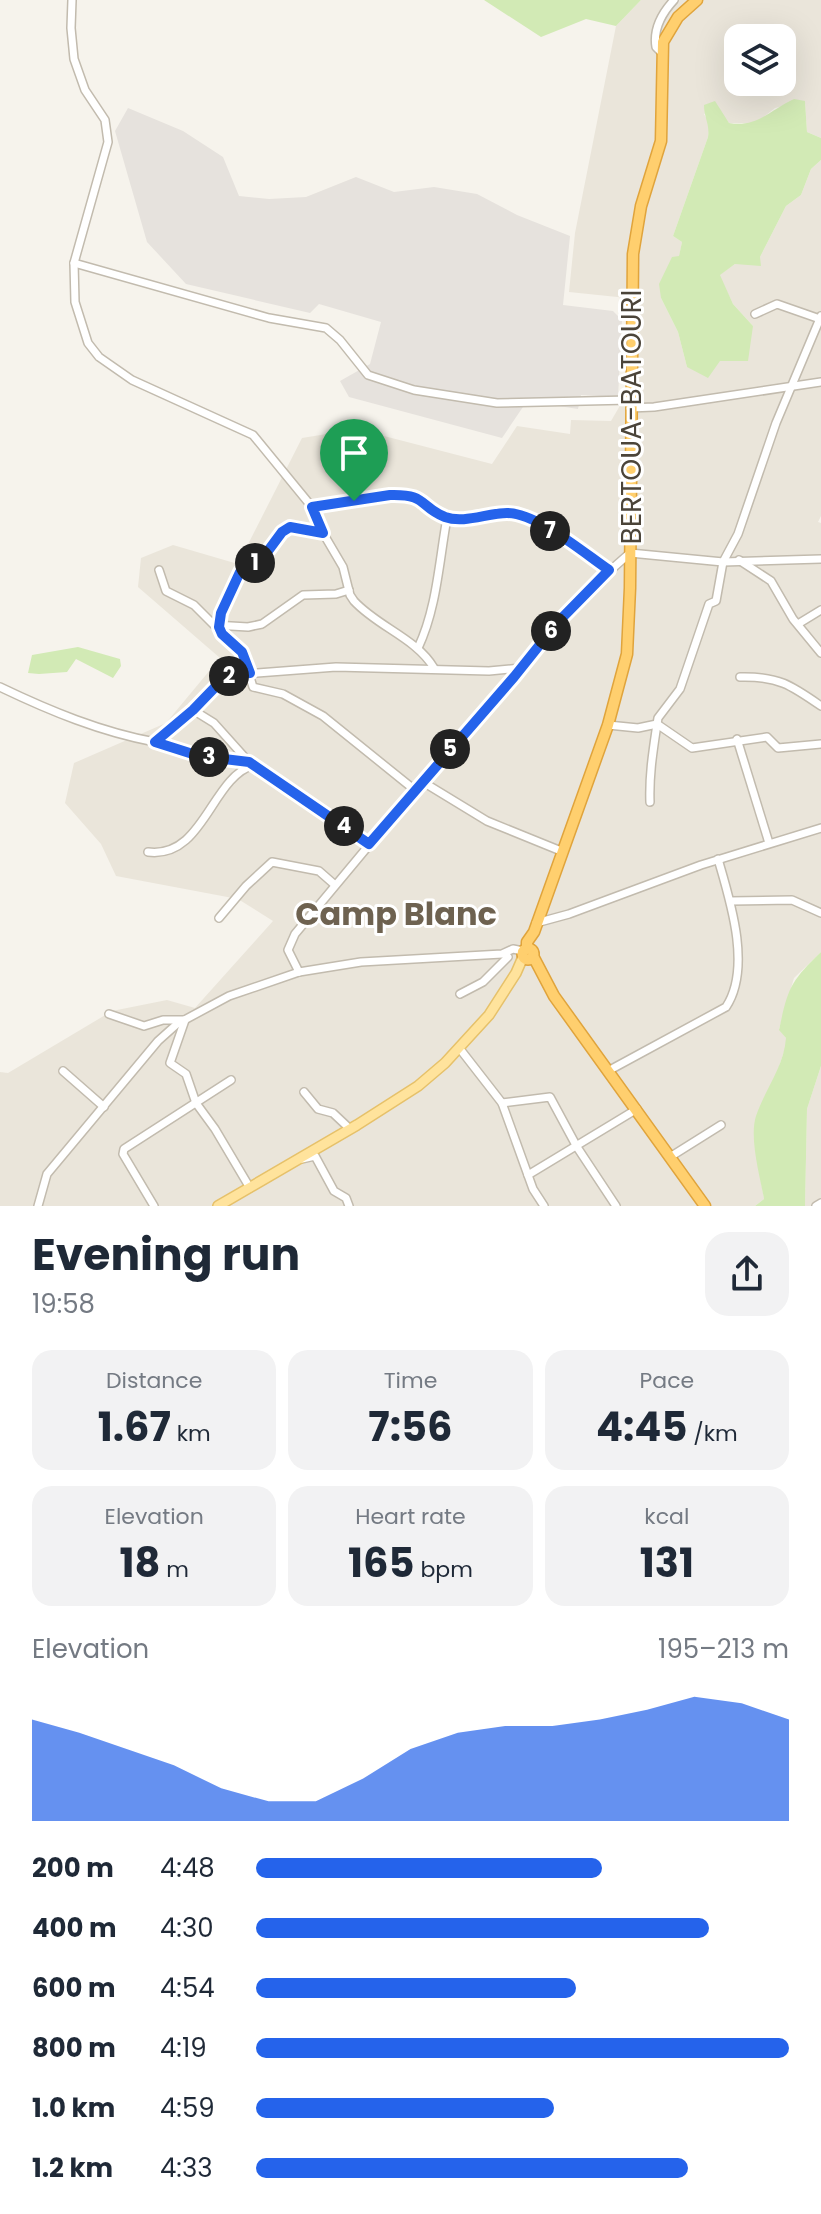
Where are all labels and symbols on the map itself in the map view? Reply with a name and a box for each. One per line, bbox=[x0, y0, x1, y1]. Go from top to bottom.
street label: BERTOUA-BATOURI bbox=[612, 290, 651, 544]
pin bbox=[320, 419, 388, 501]
pin: 7 bbox=[530, 511, 570, 551]
pin: 1 bbox=[235, 543, 275, 583]
pin: 6 bbox=[531, 611, 571, 651]
pin: 2 bbox=[209, 656, 249, 696]
pin: 5 bbox=[430, 729, 470, 769]
pin: 3 bbox=[189, 737, 229, 777]
pin: 4 bbox=[324, 806, 364, 846]
district label: Camp Blanc bbox=[295, 891, 497, 936]

